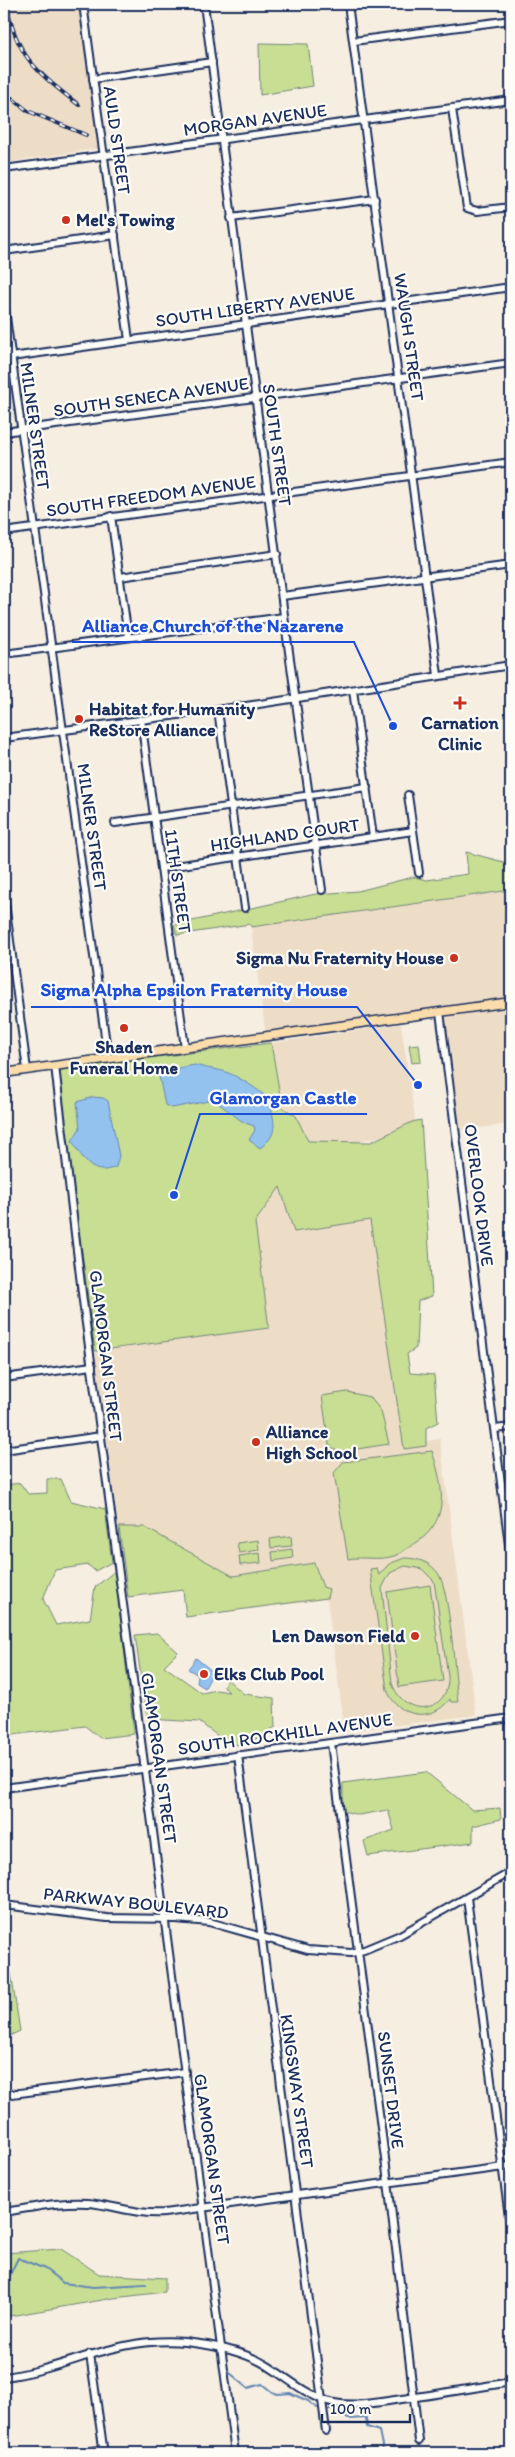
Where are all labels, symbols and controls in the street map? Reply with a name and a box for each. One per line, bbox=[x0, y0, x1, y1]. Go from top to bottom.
street label: AULD STREET bbox=[98, 84, 136, 196]
street label: MORGAN AVENUE bbox=[182, 99, 328, 141]
place label: Mel's Towing bbox=[76, 209, 175, 231]
marker: Mel's Towing bbox=[60, 214, 72, 226]
street label: WAUGH STREET bbox=[389, 272, 429, 402]
street label: SOUTH LIBERTY AVENUE bbox=[154, 282, 356, 332]
street label: MILNER STREET bbox=[15, 361, 55, 491]
street label: SOUTH SENECA AVENUE bbox=[52, 372, 250, 422]
street label: SOUTH STREET bbox=[258, 383, 296, 507]
street label: SOUTH FREEDOM AVENUE bbox=[45, 470, 257, 522]
callout: Alliance Church of the Nazarene bbox=[72, 608, 354, 642]
text: Alliance Church of the Nazarene bbox=[81, 614, 344, 637]
marker: Carnation Clinic bbox=[453, 696, 467, 710]
place label: Habitat for Humanity ReStore Alliance bbox=[89, 698, 255, 741]
place label: Carnation Clinic bbox=[421, 712, 499, 755]
marker: Habitat for Humanity ReStore Alliance bbox=[73, 713, 85, 725]
street label: MILNER STREET bbox=[72, 762, 112, 892]
street label: HIGHLAND COURT bbox=[209, 814, 361, 856]
street label: 11TH STREET bbox=[160, 828, 196, 934]
place label: Sigma Nu Fraternity House bbox=[236, 947, 444, 969]
marker: Sigma Nu Fraternity House bbox=[448, 952, 460, 964]
callout: Sigma Alpha Epsilon Fraternity House bbox=[31, 973, 357, 1007]
text: Sigma Alpha Epsilon Fraternity House bbox=[40, 978, 348, 1001]
marker: Shaden Funeral Home bbox=[118, 1022, 130, 1034]
place label: Shaden Funeral Home bbox=[70, 1036, 179, 1079]
callout: Glamorgan Castle bbox=[200, 1080, 367, 1114]
text: Glamorgan Castle bbox=[209, 1086, 357, 1109]
street label: OVERLOOK DRIVE bbox=[459, 1123, 499, 1267]
street label: GLAMORGAN STREET bbox=[85, 1269, 127, 1443]
place label: Alliance High School bbox=[265, 1421, 358, 1464]
marker: Alliance High School bbox=[250, 1436, 262, 1448]
place label: Len Dawson Field bbox=[272, 1625, 405, 1647]
marker: Len Dawson Field bbox=[409, 1630, 421, 1642]
place label: Elks Club Pool bbox=[214, 1663, 325, 1685]
marker: Elks Club Pool bbox=[198, 1668, 210, 1680]
street label: GLAMORGAN STREET bbox=[136, 1671, 182, 1845]
street label: SOUTH ROCKHILL AVENUE bbox=[176, 1708, 394, 1760]
street label: PARKWAY BOULEVARD bbox=[42, 1882, 230, 1924]
street label: KINGSWAY STREET bbox=[275, 2013, 319, 2169]
street label: SUNSET DRIVE bbox=[373, 2030, 409, 2150]
street label: GLAMORGAN STREET bbox=[189, 2072, 235, 2246]
scale bar bbox=[322, 2392, 410, 2424]
text: 100 m bbox=[330, 2400, 372, 2418]

